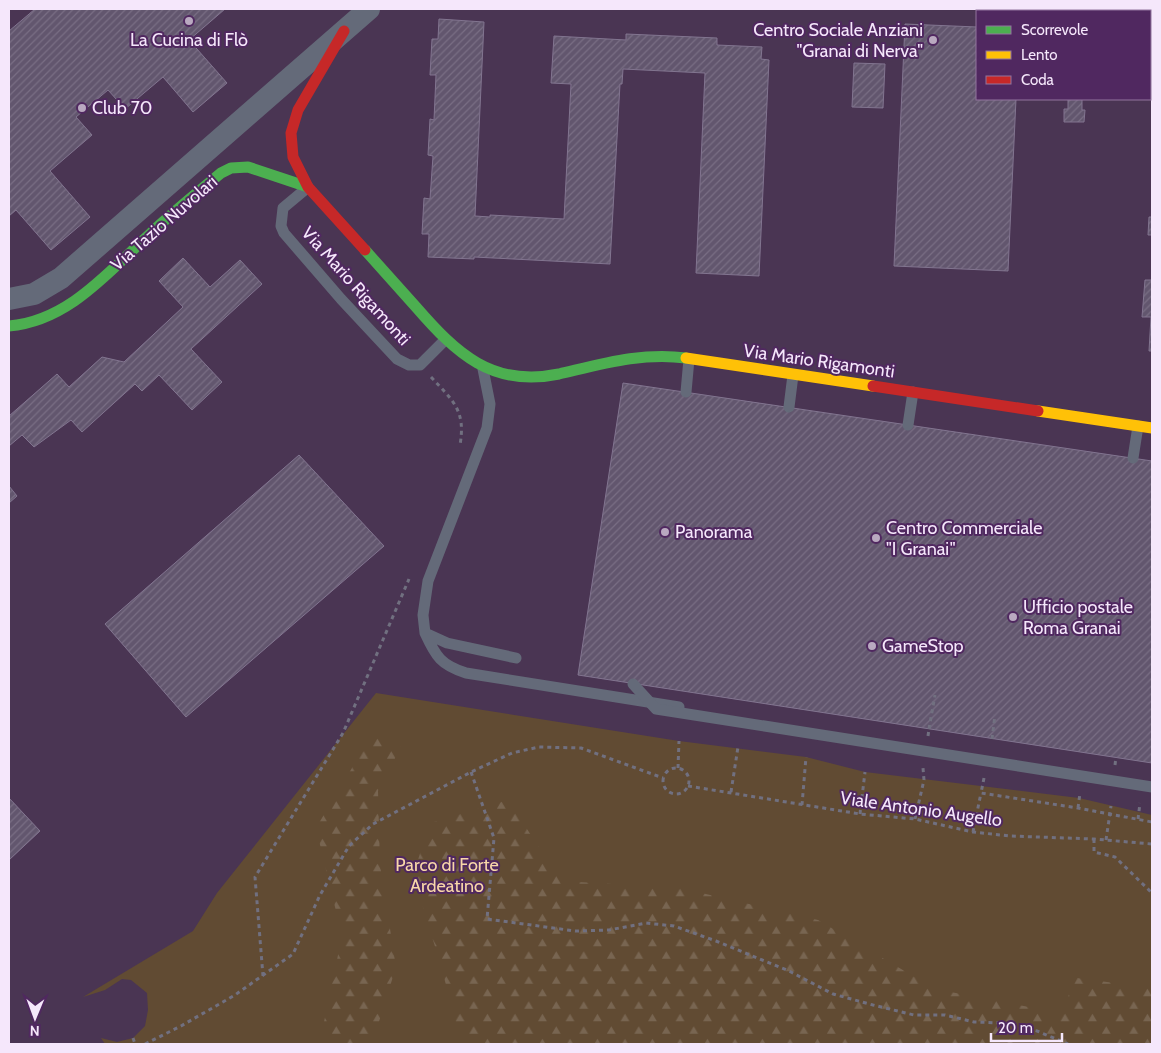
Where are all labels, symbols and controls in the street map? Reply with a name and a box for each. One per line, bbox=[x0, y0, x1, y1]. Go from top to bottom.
legend bbox=[976, 10, 1151, 100]
marker: La Cucina di Flò bbox=[183, 15, 195, 27]
place label: Centro Sociale Anziani "Granai di Nerva" bbox=[753, 19, 923, 62]
text: Scorrevole bbox=[1021, 21, 1089, 39]
place label: La Cucina di Flò bbox=[130, 29, 248, 51]
marker: Centro Sociale Anziani "Granai di Nerva" bbox=[927, 34, 939, 46]
text: Lento bbox=[1021, 46, 1058, 64]
text: Coda bbox=[1021, 71, 1055, 89]
place label: Club 70 bbox=[92, 97, 152, 119]
marker: Club 70 bbox=[76, 102, 88, 114]
street label: Via Tazio Nuvolari bbox=[106, 171, 222, 275]
street label: Via Mario Rigamonti bbox=[297, 222, 415, 350]
street label: Via Mario Rigamonti bbox=[742, 339, 896, 383]
place label: Centro Commerciale "I Granai" bbox=[886, 517, 1042, 560]
place label: Panorama bbox=[675, 521, 753, 543]
marker: Panorama bbox=[659, 526, 671, 538]
marker: Centro Commerciale "I Granai" bbox=[870, 532, 882, 544]
place label: Ufficio postale Roma Granai bbox=[1023, 596, 1133, 639]
marker: Ufficio postale Roma Granai bbox=[1007, 611, 1019, 623]
place label: GameStop bbox=[882, 635, 964, 657]
marker: GameStop bbox=[866, 640, 878, 652]
street label: Viale Antonio Augello bbox=[839, 787, 1003, 831]
park label: Parco di Forte Ardeatino bbox=[395, 854, 499, 897]
north arrow bbox=[10, 993, 60, 1043]
scale bar bbox=[991, 1010, 1062, 1042]
text: 20 m bbox=[998, 1019, 1033, 1037]
text: N bbox=[30, 1022, 40, 1040]

